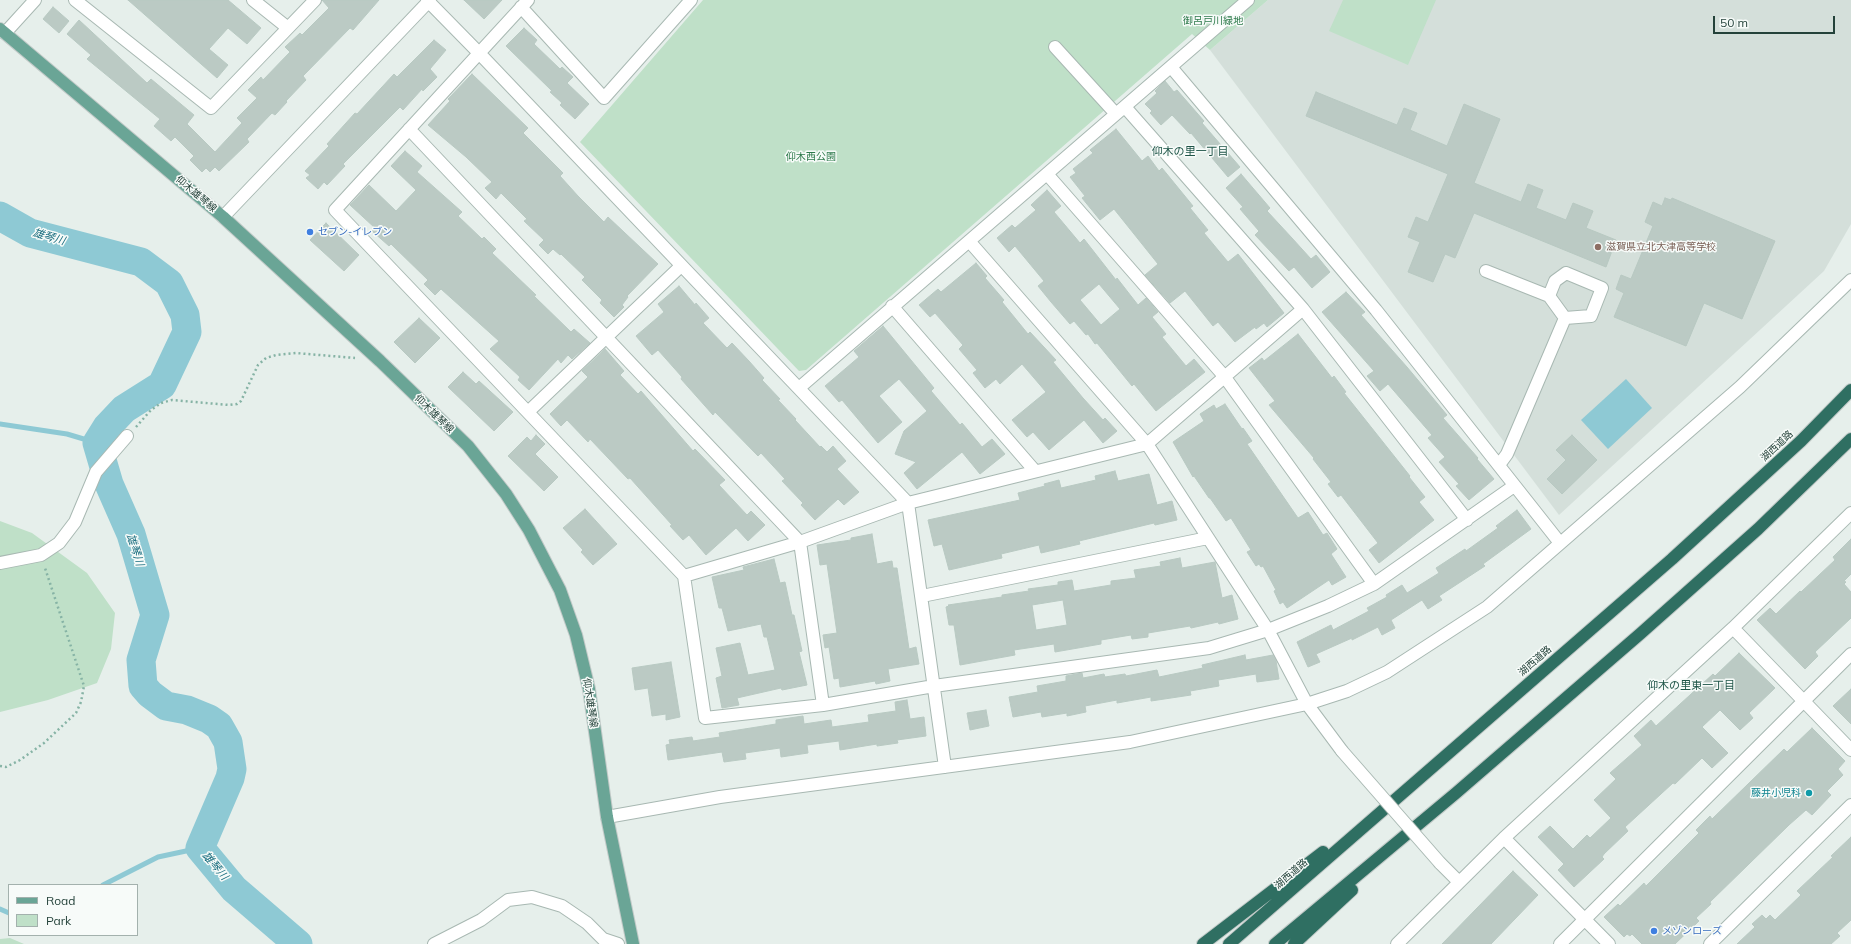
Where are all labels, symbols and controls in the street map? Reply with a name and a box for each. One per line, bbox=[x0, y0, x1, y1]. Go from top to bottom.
scale bar bbox=[1715, 8, 1837, 34]
park label: 御呂戸川緑地 bbox=[1183, 15, 1243, 27]
text: 50 m bbox=[1720, 15, 1748, 30]
district label: 仰木の里一丁目 bbox=[1152, 145, 1228, 159]
park label: 仰木西公園 bbox=[786, 151, 836, 163]
street label: 仰木雄琴線 bbox=[173, 173, 219, 215]
water label: 雄琴川 bbox=[31, 226, 67, 248]
place label: セブン-イレブン bbox=[318, 226, 392, 238]
marker: セブン-イレブン bbox=[305, 227, 315, 237]
place label: 滋賀県立北大津高等学校 bbox=[1606, 241, 1716, 253]
marker: 滋賀県立北大津高等学校 bbox=[1593, 242, 1603, 252]
street label: 仰木雄琴線 bbox=[412, 392, 456, 436]
street label: 湖西道路 bbox=[1758, 428, 1796, 464]
water label: 雄琴川 bbox=[124, 532, 146, 568]
street label: 湖西道路 bbox=[1516, 643, 1554, 679]
street label: 仰木雄琴線 bbox=[580, 677, 600, 729]
district label: 仰木の里東一丁目 bbox=[1647, 679, 1735, 693]
place label: 藤井小児科 bbox=[1751, 787, 1801, 799]
marker: 藤井小児科 bbox=[1804, 788, 1814, 798]
water label: 雄琴川 bbox=[199, 849, 231, 883]
street label: 湖西道路 bbox=[1272, 856, 1310, 892]
legend bbox=[8, 884, 138, 936]
text: Road bbox=[46, 893, 75, 908]
text: Park bbox=[46, 913, 71, 928]
place label: メゾンローズ bbox=[1662, 925, 1722, 937]
marker: メゾンローズ bbox=[1649, 926, 1659, 936]

